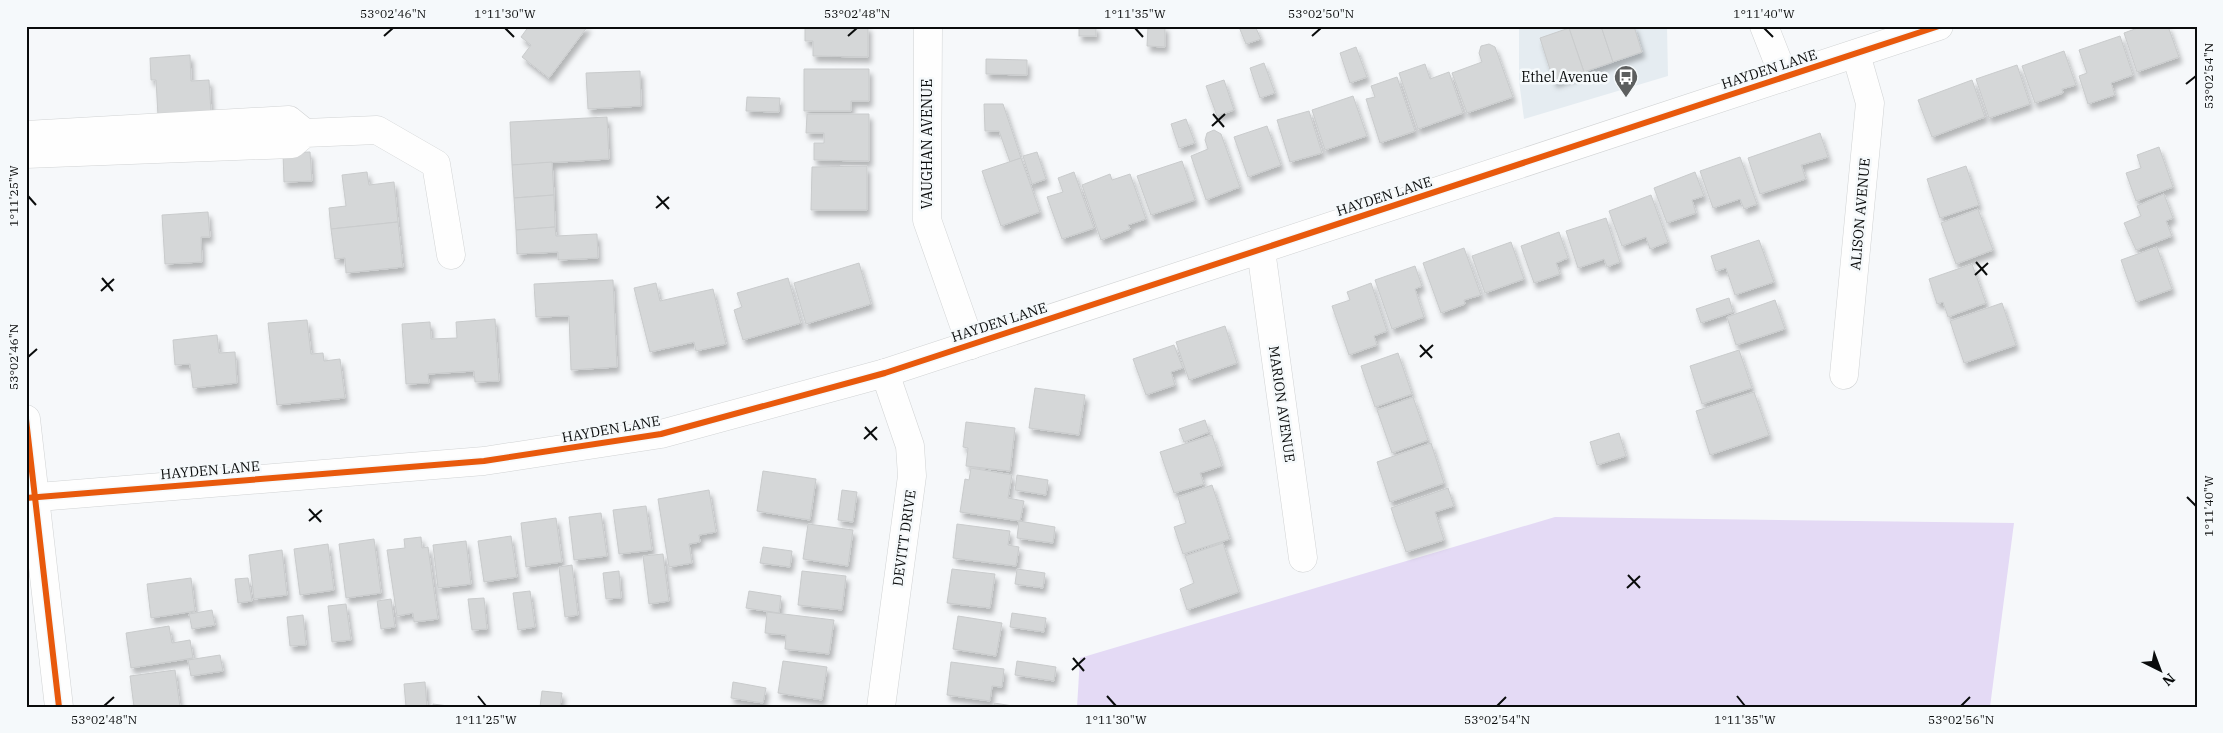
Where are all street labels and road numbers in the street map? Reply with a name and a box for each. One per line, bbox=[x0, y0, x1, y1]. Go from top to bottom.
street label: HAYDEN LANE bbox=[1719, 45, 1819, 93]
street label: VAUGHAN AVENUE bbox=[918, 79, 936, 209]
street label: ALISON AVENUE bbox=[1846, 157, 1874, 271]
street label: HAYDEN LANE bbox=[1334, 172, 1434, 220]
street label: HAYDEN LANE bbox=[949, 298, 1049, 346]
street label: MARION AVENUE bbox=[1265, 345, 1299, 463]
street label: HAYDEN LANE bbox=[560, 411, 662, 447]
street label: HAYDEN LANE bbox=[160, 457, 260, 483]
street label: DEVITT DRIVE bbox=[888, 489, 920, 587]

